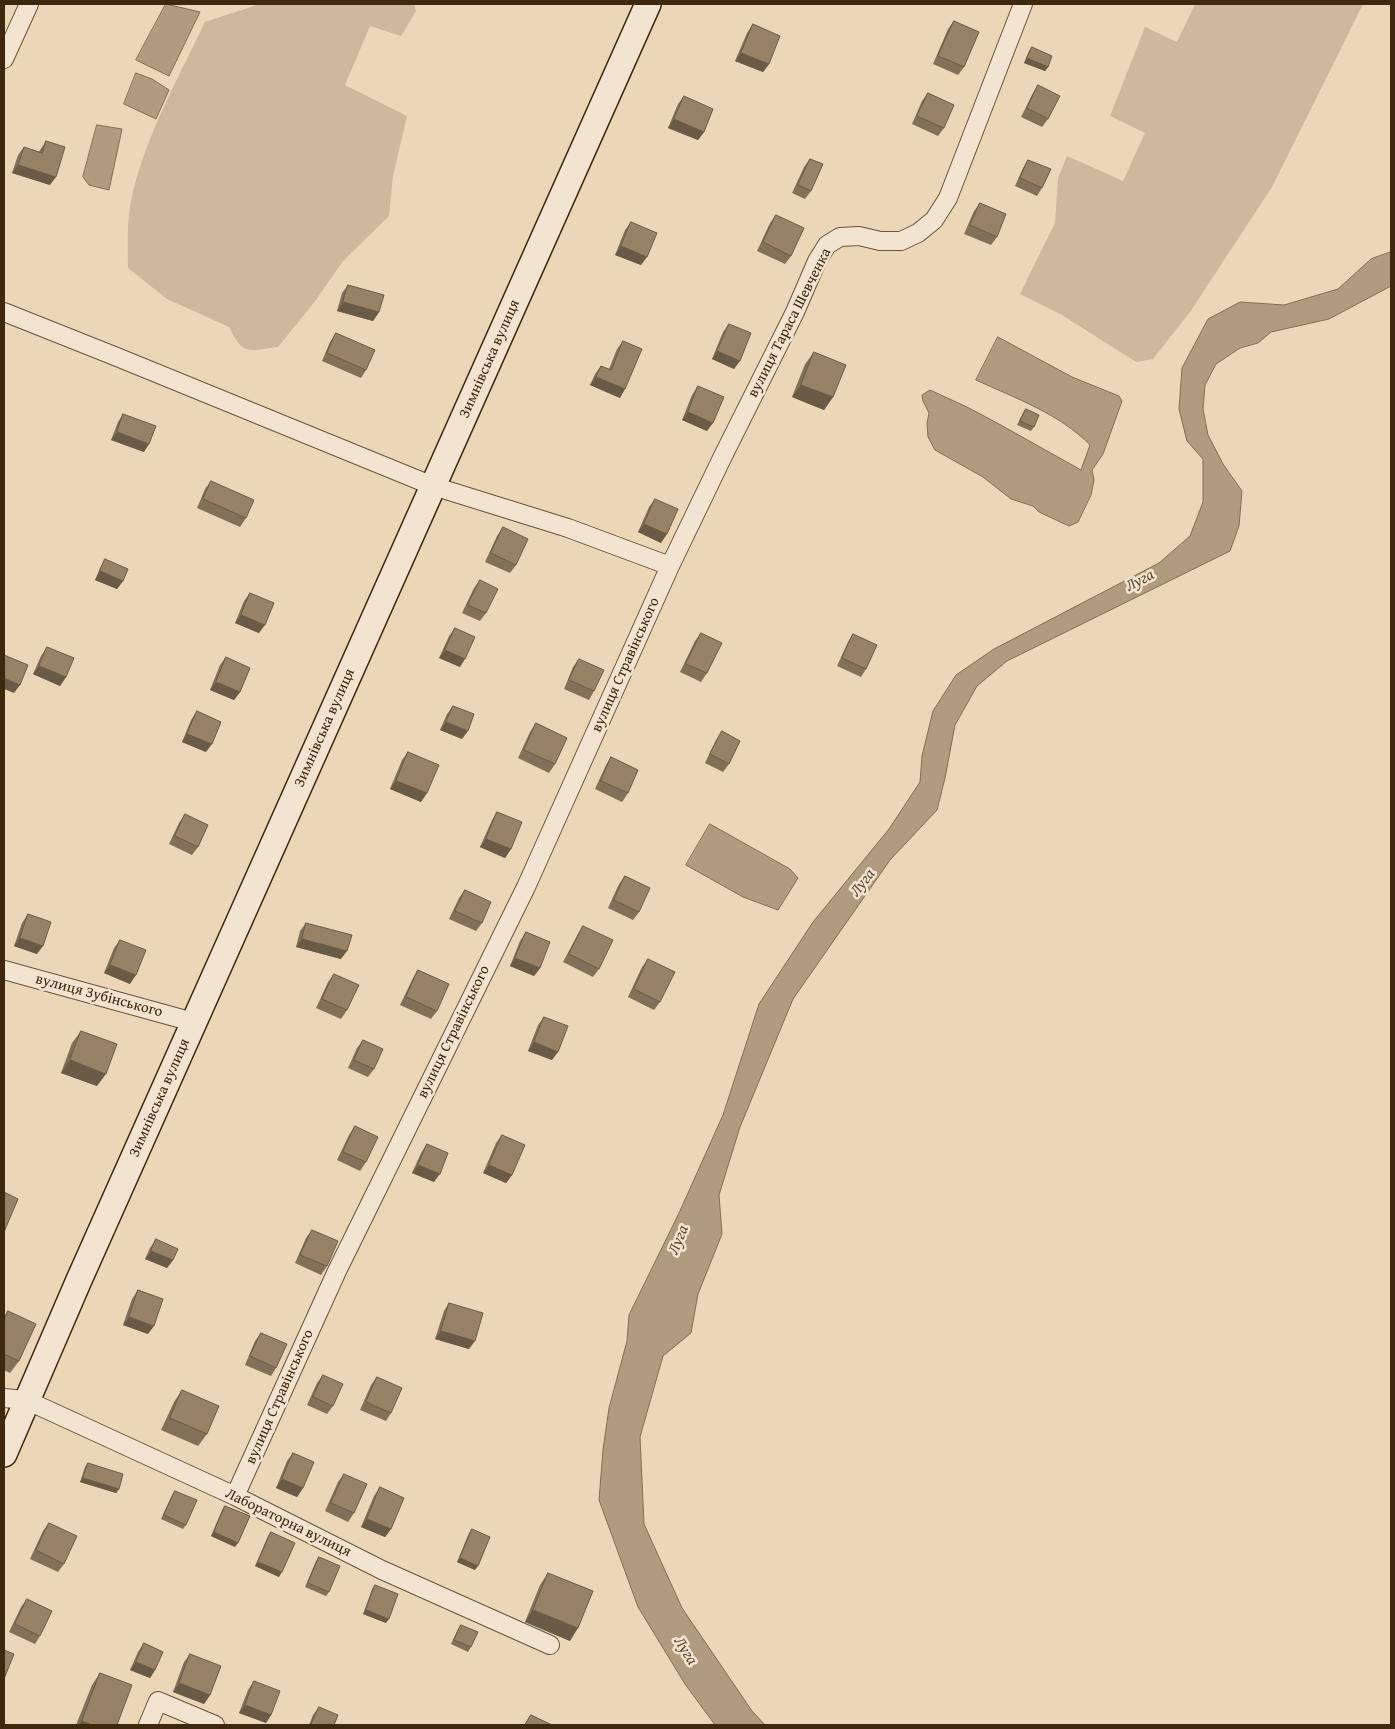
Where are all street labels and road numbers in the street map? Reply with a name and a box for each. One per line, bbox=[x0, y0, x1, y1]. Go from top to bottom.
street label: вулиця Тараса Шевченка bbox=[745, 245, 835, 401]
street label: Зимнівська вулиця bbox=[456, 297, 524, 421]
street label: вулиця Стравінського bbox=[588, 595, 664, 735]
street label: Зимнівська вулиця bbox=[291, 666, 359, 790]
street label: вулиця Стравінського bbox=[414, 963, 494, 1101]
street label: вулиця Зубінського bbox=[34, 970, 164, 1022]
street label: Зимнівська вулиця bbox=[126, 1036, 194, 1160]
street label: вулиця Стравінського bbox=[242, 1327, 318, 1467]
street label: Лабораторна вулиця bbox=[222, 1485, 354, 1561]

